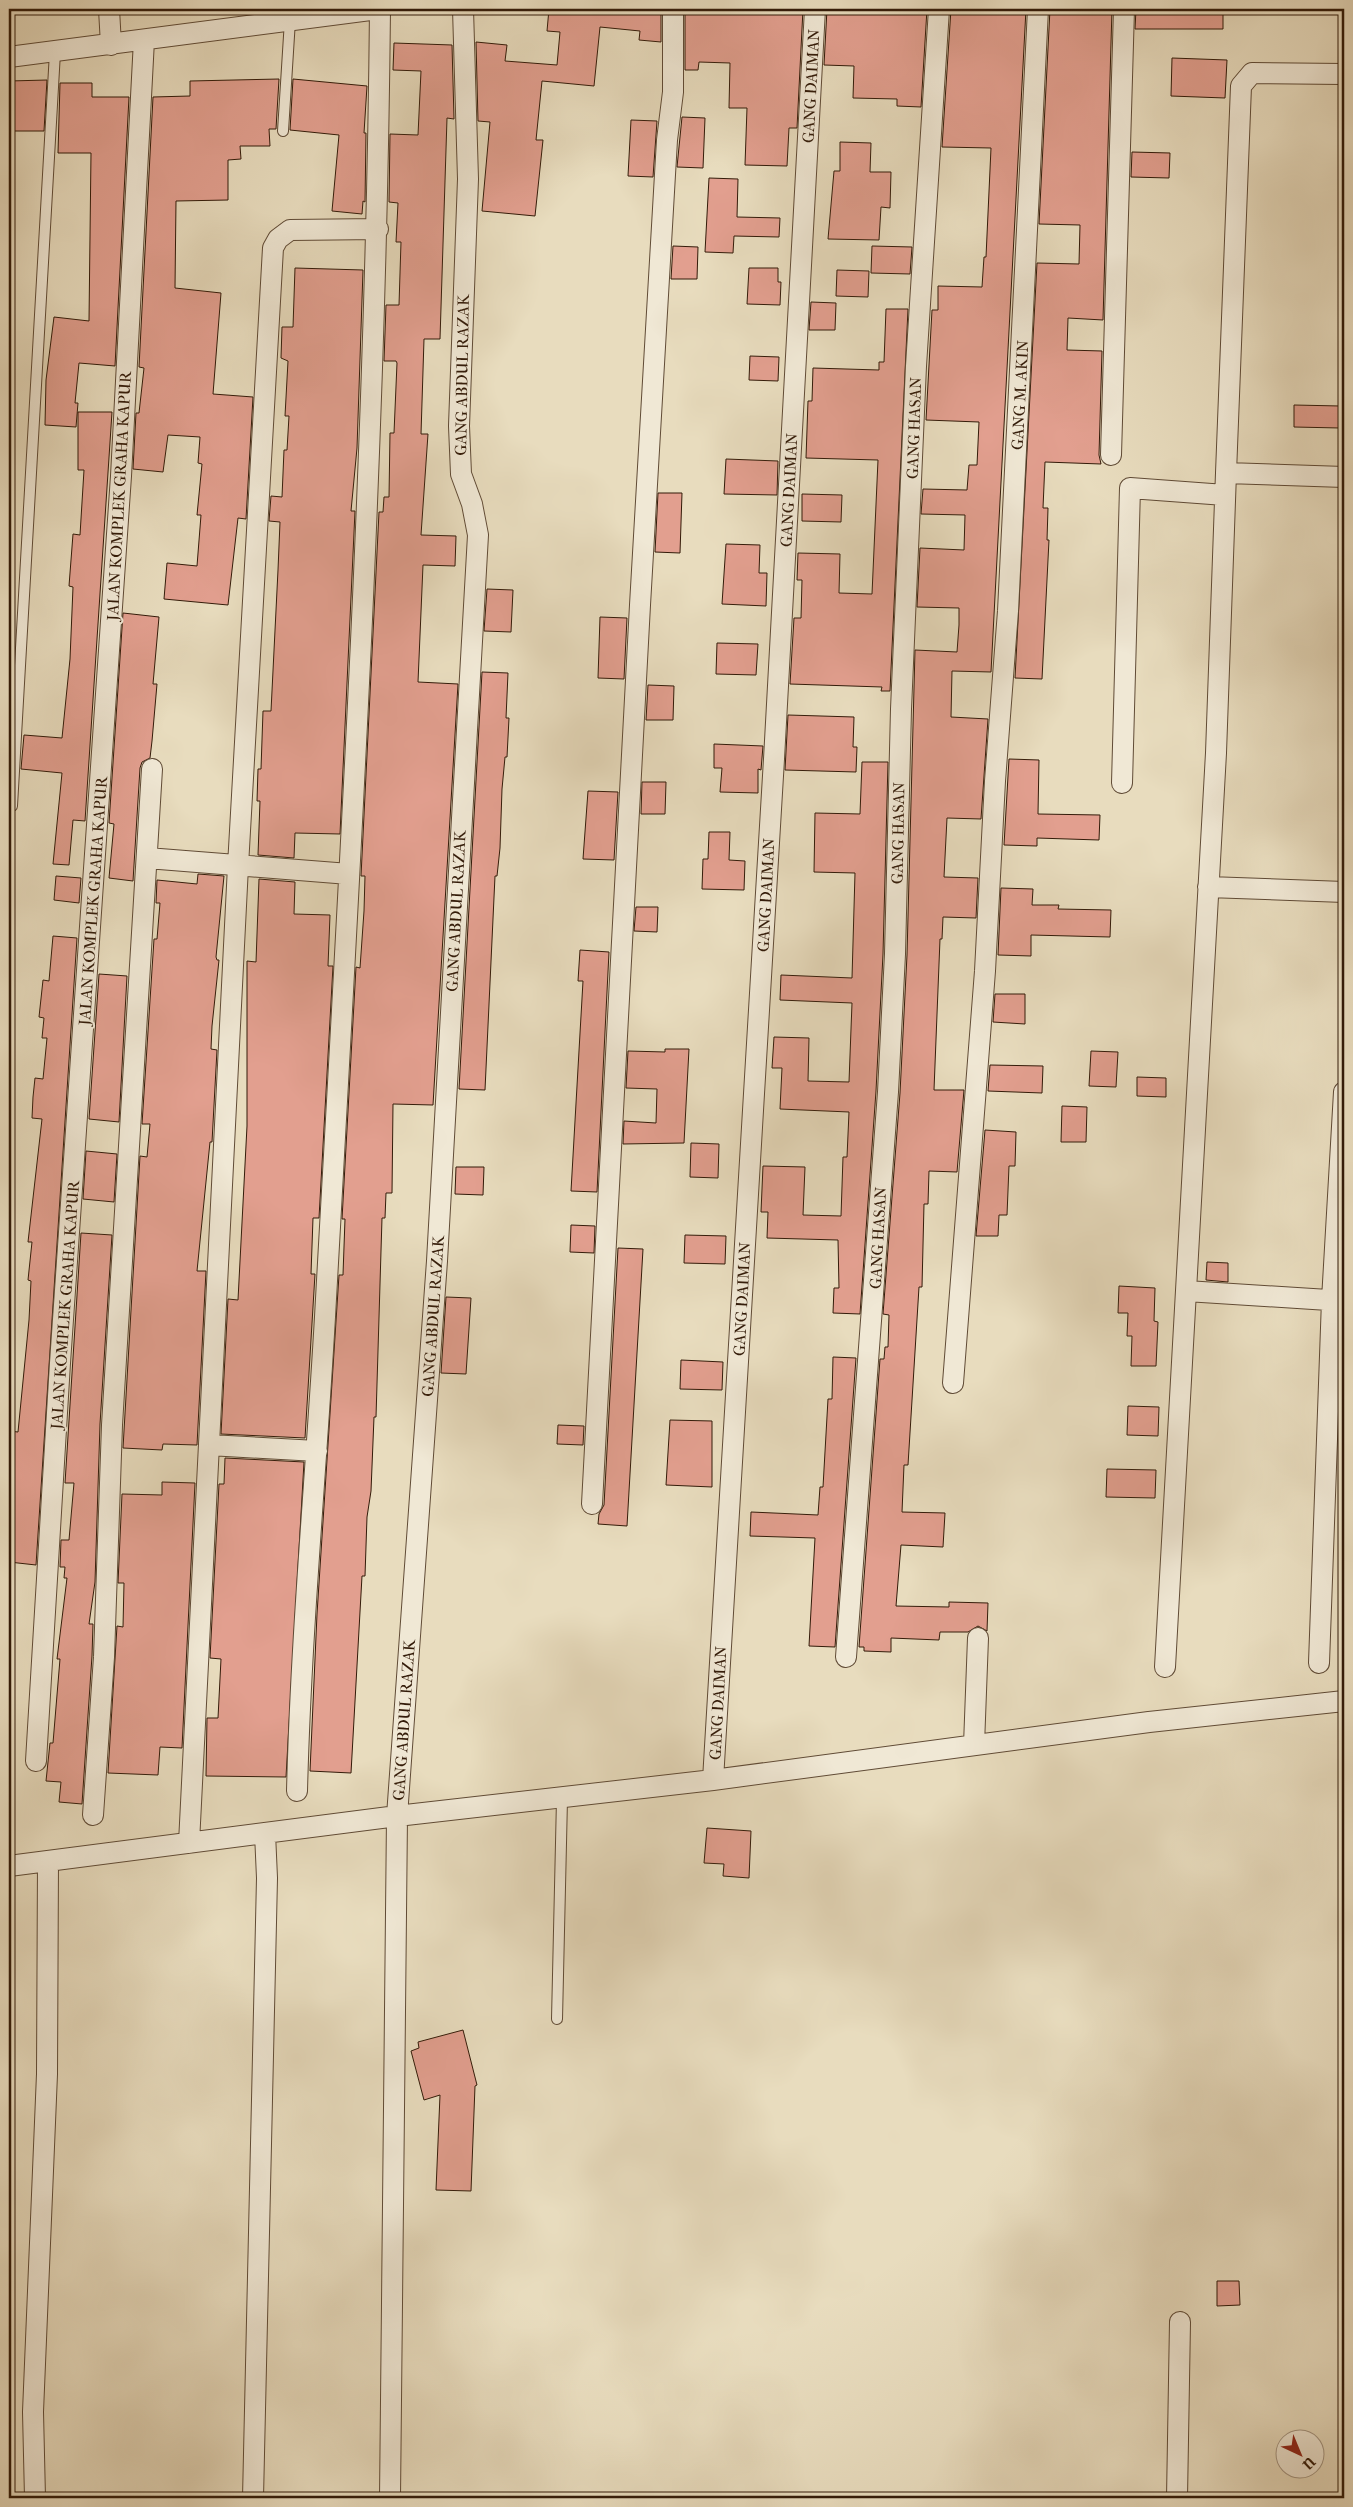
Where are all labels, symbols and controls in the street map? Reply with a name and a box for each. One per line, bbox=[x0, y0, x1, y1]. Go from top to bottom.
street label: GANG DAIMAN bbox=[799, 29, 823, 143]
street label: GANG ABDUL RAZAK bbox=[451, 293, 473, 456]
street label: GANG M. AKIN bbox=[1008, 340, 1032, 450]
street label: JALAN KOMPLEK GRAHA KAPUR bbox=[103, 369, 135, 623]
street label: GANG HASAN bbox=[903, 377, 925, 479]
street label: GANG DAIMAN bbox=[777, 433, 801, 547]
street label: JALAN KOMPLEK GRAHA KAPUR bbox=[75, 774, 111, 1028]
street label: GANG HASAN bbox=[888, 782, 908, 884]
street label: GANG ABDUL RAZAK bbox=[442, 829, 470, 992]
street label: GANG DAIMAN bbox=[754, 838, 778, 952]
street label: JALAN KOMPLEK GRAHA KAPUR bbox=[47, 1178, 83, 1432]
street label: GANG HASAN bbox=[866, 1186, 890, 1290]
street label: GANG ABDUL RAZAK bbox=[418, 1233, 448, 1397]
street label: GANG DAIMAN bbox=[730, 1242, 754, 1356]
street label: GANG ABDUL RAZAK bbox=[389, 1637, 419, 1801]
street label: GANG DAIMAN bbox=[706, 1646, 730, 1760]
north arrow bbox=[1276, 2430, 1326, 2480]
text: U bbox=[1299, 2452, 1319, 2473]

